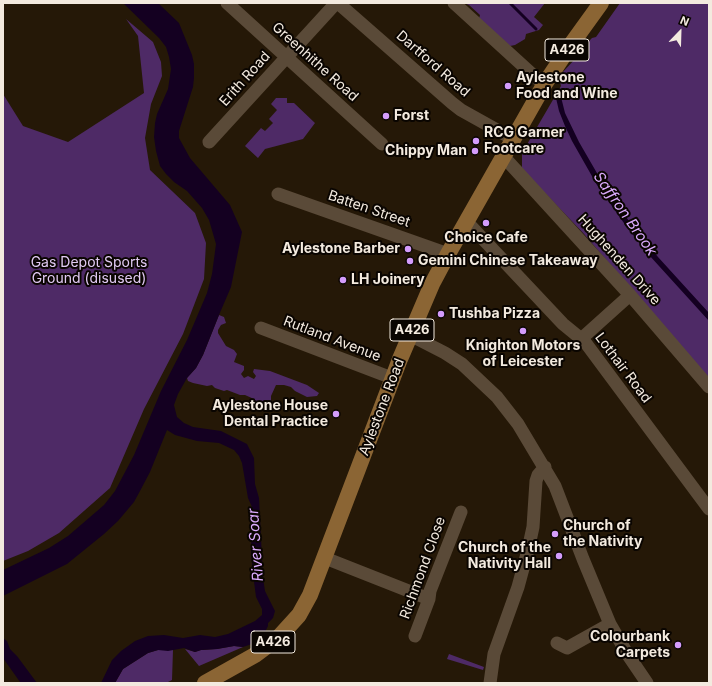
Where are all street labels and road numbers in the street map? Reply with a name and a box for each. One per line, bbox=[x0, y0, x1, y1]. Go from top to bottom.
street label: Greenhithe Road bbox=[268, 19, 362, 105]
street label: Dartford Road bbox=[393, 27, 473, 101]
road number: A426 bbox=[545, 39, 589, 61]
street label: Erith Road bbox=[216, 48, 274, 110]
street label: Batten Street bbox=[326, 187, 412, 231]
street label: Hughenden Drive bbox=[574, 211, 664, 309]
street label: Rutland Avenue bbox=[281, 313, 383, 365]
road number: A426 bbox=[390, 319, 434, 341]
street label: Lothair Road bbox=[591, 330, 655, 406]
street label: Aylestone Road bbox=[356, 356, 408, 458]
street label: Richmond Close bbox=[397, 515, 449, 621]
road number: A426 bbox=[251, 631, 295, 653]

